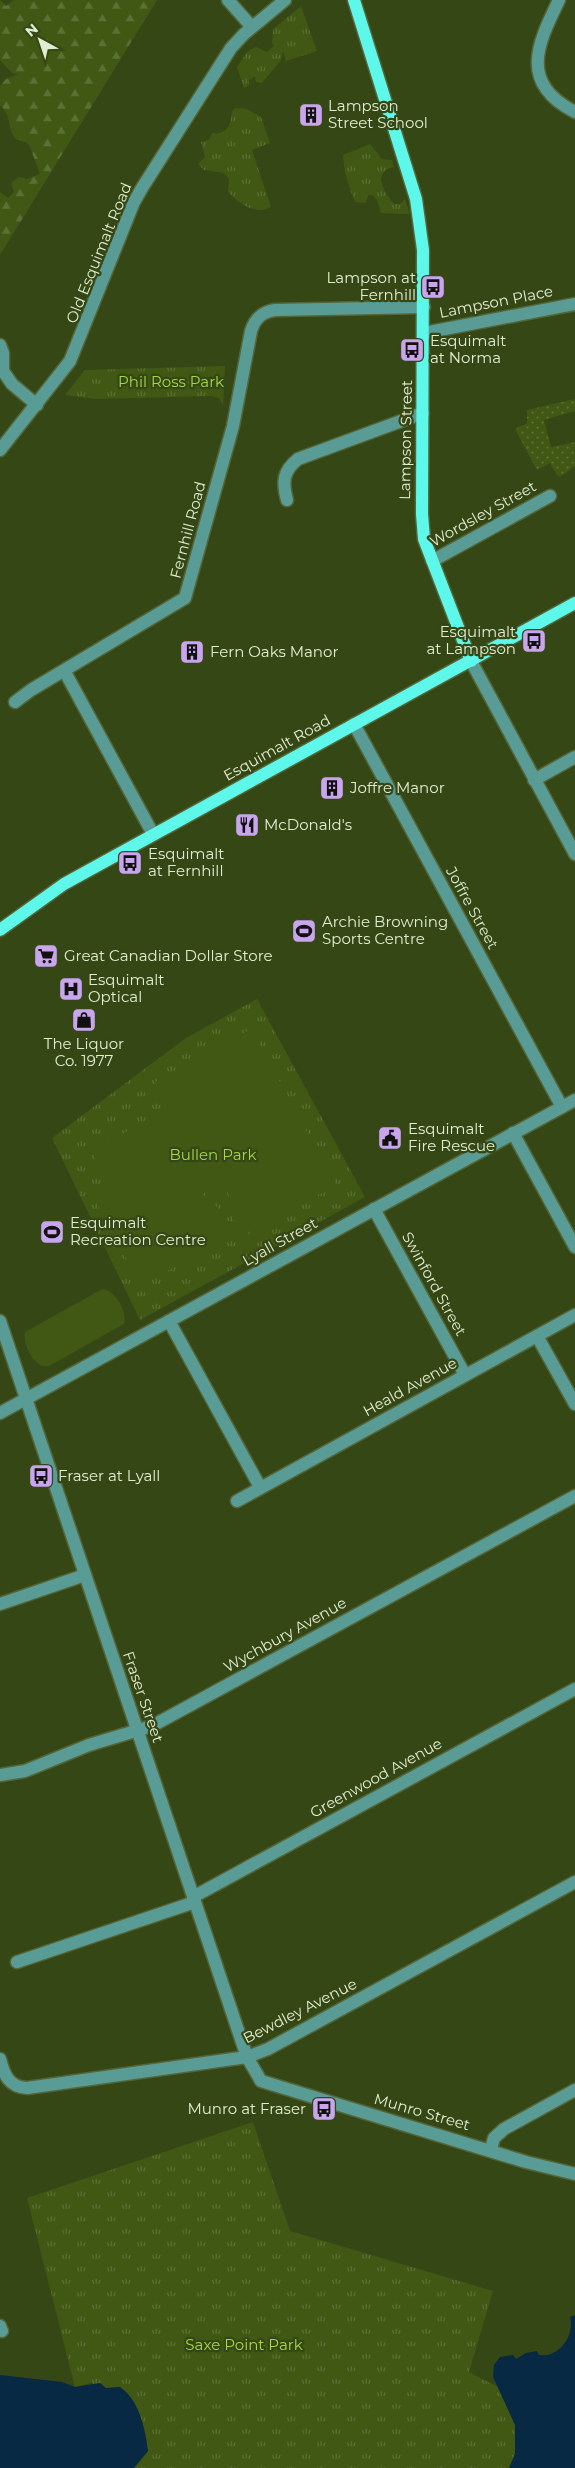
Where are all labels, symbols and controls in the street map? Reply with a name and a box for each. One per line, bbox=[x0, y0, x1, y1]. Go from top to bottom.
north arrow bbox=[15, 15, 65, 65]
text: N bbox=[22, 20, 42, 41]
place label: Lampson Street School bbox=[328, 96, 428, 132]
building icon: Lampson Street School bbox=[298, 102, 324, 128]
street label: Old Esquimalt Road bbox=[62, 180, 135, 326]
place label: Lampson at Fernhill bbox=[326, 268, 416, 304]
bus stop icon: Lampson at Fernhill bbox=[420, 274, 446, 300]
street label: Lampson Place bbox=[437, 281, 554, 322]
place label: Esquimalt at Norma bbox=[430, 331, 506, 367]
bus stop icon: Esquimalt at Norma bbox=[399, 337, 425, 363]
park label: Phil Ross Park bbox=[118, 372, 224, 391]
street label: Lampson Street bbox=[395, 380, 416, 500]
street label: Wordsley Street bbox=[426, 476, 539, 551]
street label: Fernhill Road bbox=[165, 479, 210, 580]
place label: Esquimalt at Lampson bbox=[426, 622, 516, 658]
bus stop icon: Esquimalt at Lampson bbox=[521, 628, 547, 654]
building icon: Fern Oaks Manor bbox=[179, 639, 205, 665]
place label: Fern Oaks Manor bbox=[210, 642, 338, 661]
street label: Esquimalt Road bbox=[220, 710, 334, 785]
building icon: Joffre Manor bbox=[319, 775, 345, 801]
place label: Joffre Manor bbox=[349, 778, 445, 797]
restaurant icon: McDonald's bbox=[234, 812, 260, 838]
place label: McDonald's bbox=[264, 815, 352, 834]
place label: Esquimalt at Fernhill bbox=[148, 844, 224, 880]
bus stop icon: Esquimalt at Fernhill bbox=[117, 850, 143, 876]
street label: Joffre Street bbox=[442, 862, 503, 952]
place label: Archie Browning Sports Centre bbox=[322, 912, 448, 948]
sports icon: Archie Browning Sports Centre bbox=[291, 918, 317, 944]
supermarket icon: Great Canadian Dollar Store bbox=[33, 943, 59, 969]
place label: Great Canadian Dollar Store bbox=[64, 946, 273, 965]
place label: Esquimalt Optical bbox=[88, 970, 164, 1006]
hospital icon: Esquimalt Optical bbox=[58, 976, 84, 1002]
shop icon: The Liquor Co. 1977 bbox=[71, 1007, 97, 1033]
place label: The Liquor Co. 1977 bbox=[44, 1034, 124, 1070]
place label: Esquimalt Fire Rescue bbox=[408, 1119, 495, 1155]
public building icon: Esquimalt Fire Rescue bbox=[377, 1125, 403, 1151]
park label: Bullen Park bbox=[170, 1145, 256, 1164]
place label: Esquimalt Recreation Centre bbox=[70, 1213, 206, 1249]
street label: Lyall Street bbox=[239, 1213, 321, 1270]
sports icon: Esquimalt Recreation Centre bbox=[39, 1219, 65, 1245]
street label: Swinford Street bbox=[398, 1228, 471, 1339]
street label: Heald Avenue bbox=[359, 1353, 460, 1420]
bus stop icon: Fraser at Lyall bbox=[28, 1463, 54, 1489]
place label: Fraser at Lyall bbox=[58, 1466, 160, 1485]
street label: Wychbury Avenue bbox=[220, 1593, 350, 1676]
street label: Fraser Street bbox=[119, 1649, 168, 1745]
street label: Greenwood Avenue bbox=[306, 1733, 445, 1822]
street label: Bewdley Avenue bbox=[240, 1974, 360, 2047]
street label: Munro Street bbox=[372, 2089, 472, 2134]
bus stop icon: Munro at Fraser bbox=[311, 2096, 337, 2122]
place label: Munro at Fraser bbox=[187, 2099, 306, 2118]
park label: Saxe Point Park bbox=[185, 2335, 303, 2354]

